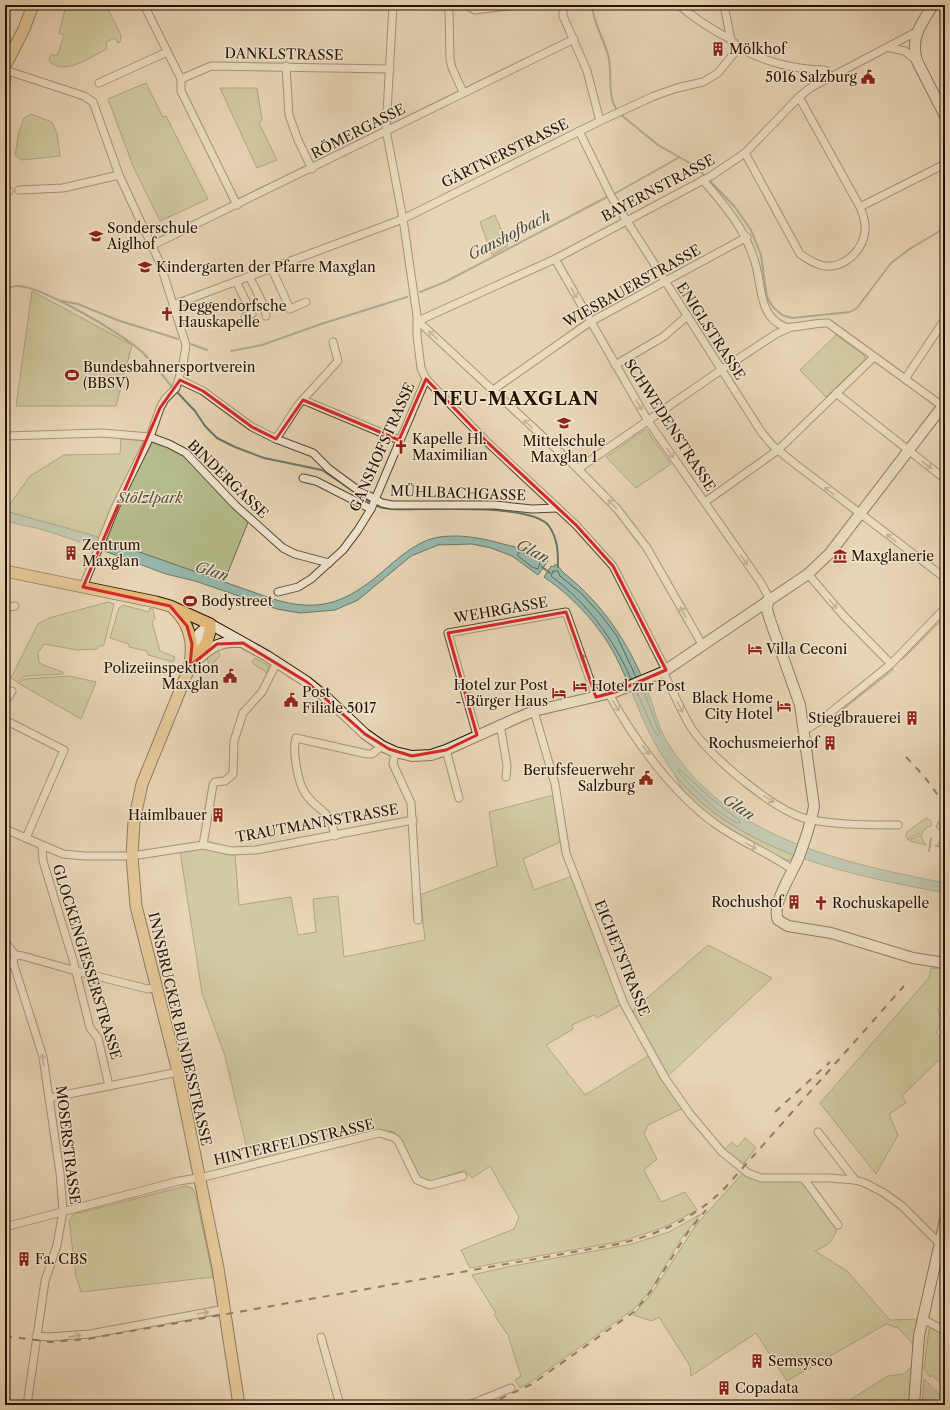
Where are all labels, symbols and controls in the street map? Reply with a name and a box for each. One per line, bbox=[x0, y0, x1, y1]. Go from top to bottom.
place label: Mölkhof bbox=[729, 40, 788, 58]
building icon: Mölkhof bbox=[710, 41, 726, 57]
street label: DANKLSTRASSE bbox=[224, 44, 344, 64]
place label: 5016 Salzburg bbox=[765, 68, 858, 86]
public building icon: 5016 Salzburg bbox=[860, 69, 876, 85]
street label: RÖMERGASSE bbox=[308, 100, 408, 162]
street label: GÄRTNERSTRASSE bbox=[438, 114, 572, 192]
street label: BAYERNSTRASSE bbox=[598, 150, 718, 226]
water label: Ganshofbach bbox=[465, 206, 553, 264]
place label: Sonderschule Aiglhof bbox=[106, 219, 198, 253]
school or university icon: Sonderschule Aiglhof bbox=[88, 228, 104, 244]
street label: WIESBAUERSTRASSE bbox=[559, 241, 704, 332]
place label: Kindergarten der Pfarre Maxglan bbox=[156, 258, 376, 276]
school or university icon: Kindergarten der Pfarre Maxglan bbox=[137, 259, 153, 275]
street label: ENIGLSTRASSE bbox=[673, 279, 749, 383]
one-way arrow bbox=[570, 287, 578, 299]
place label: Deggendorfsche Hauskapelle bbox=[178, 297, 287, 331]
church icon: Deggendorfsche Hauskapelle bbox=[159, 306, 175, 322]
one-way arrow bbox=[429, 331, 439, 340]
street label: SCHWEDENSTRASSE bbox=[620, 355, 720, 495]
place label: Bundesbahnersportverein (BBSV) bbox=[83, 358, 256, 392]
sports icon: Bundesbahnersportverein (BBSV) bbox=[64, 367, 80, 383]
street label: GANSHOFSTRASSE bbox=[345, 380, 419, 514]
district label: NEU-MAXGLAN bbox=[433, 388, 599, 410]
one-way arrow bbox=[636, 399, 644, 411]
school or university icon: Mittelschule Maxglan 1 bbox=[556, 415, 572, 431]
one-way arrow bbox=[523, 419, 533, 429]
place label: Kapelle Hl. Maximilian bbox=[412, 430, 488, 464]
place label: Mittelschule Maxglan 1 bbox=[522, 432, 606, 466]
street label: BINDERGASSE bbox=[184, 436, 272, 522]
church icon: Kapelle Hl. Maximilian bbox=[393, 439, 409, 455]
one-way arrow bbox=[666, 447, 674, 458]
one-way arrow bbox=[921, 461, 932, 469]
street label: MÜHLBACHGASSE bbox=[390, 482, 526, 504]
one-way arrow bbox=[824, 486, 835, 495]
park label: Stölzlpark bbox=[116, 489, 183, 507]
one-way arrow bbox=[607, 499, 617, 509]
one-way arrow bbox=[886, 534, 897, 543]
water label: Glan bbox=[513, 535, 553, 567]
place label: Zentrum Maxglan bbox=[82, 536, 141, 570]
building icon: Zentrum Maxglan bbox=[63, 545, 79, 561]
place label: Maxglanerie bbox=[851, 547, 934, 565]
museum icon: Maxglanerie bbox=[832, 548, 848, 564]
one-way arrow bbox=[740, 554, 748, 565]
water label: Glan bbox=[193, 557, 231, 585]
place label: Bodystreet bbox=[201, 592, 273, 610]
sports icon: Bodystreet bbox=[182, 593, 198, 609]
street label: WEHRGASSE bbox=[452, 593, 549, 627]
one-way arrow bbox=[829, 598, 838, 609]
one-way arrow bbox=[679, 607, 686, 619]
place label: Villa Ceconi bbox=[765, 640, 847, 658]
hotel icon: Villa Ceconi bbox=[747, 641, 763, 657]
one-way arrow bbox=[579, 654, 587, 666]
place label: Polizeiinspektion Maxglan bbox=[104, 659, 219, 693]
public building icon: Polizeiinspektion Maxglan bbox=[222, 668, 238, 684]
place label: Hotel zur Post - Bürger Haus bbox=[453, 676, 548, 710]
place label: Hotel zur Post bbox=[591, 677, 686, 695]
hotel icon: Hotel zur Post bbox=[572, 678, 588, 694]
place label: Post Filiale 5017 bbox=[302, 683, 376, 717]
hotel icon: Hotel zur Post - Bürger Haus bbox=[551, 685, 567, 701]
place label: Black Home City Hotel bbox=[692, 689, 773, 723]
public building icon: Post Filiale 5017 bbox=[283, 692, 299, 708]
hotel icon: Black Home City Hotel bbox=[776, 698, 792, 714]
one-way arrow bbox=[613, 700, 621, 712]
one-way arrow bbox=[677, 700, 685, 712]
place label: Stieglbrauerei bbox=[808, 709, 901, 727]
building icon: Stieglbrauerei bbox=[904, 710, 920, 726]
place label: Rochusmeierhof bbox=[708, 734, 821, 752]
building icon: Rochusmeierhof bbox=[822, 735, 838, 751]
one-way arrow bbox=[642, 744, 650, 755]
place label: Berufsfeuerwehr Salzburg bbox=[523, 761, 636, 795]
public building icon: Berufsfeuerwehr Salzburg bbox=[638, 770, 654, 786]
water label: Glan bbox=[719, 790, 759, 824]
one-way arrow bbox=[763, 795, 774, 803]
street label: TRAUTMANNSTRASSE bbox=[234, 800, 400, 846]
place label: Haimlbauer bbox=[128, 806, 207, 824]
building icon: Haimlbauer bbox=[210, 807, 226, 823]
one-way arrow bbox=[745, 843, 757, 850]
street label: GLOCKENGIESSERSTRASSE bbox=[49, 862, 125, 1062]
place label: Rochushof bbox=[711, 893, 785, 911]
building icon: Rochushof bbox=[786, 894, 802, 910]
place label: Rochuskapelle bbox=[832, 894, 930, 912]
church icon: Rochuskapelle bbox=[813, 895, 829, 911]
street label: EICHETSTRASSE bbox=[590, 897, 654, 1019]
street label: INNSBRUCKER BUNDESSTRASSE bbox=[144, 910, 216, 1148]
one-way arrow bbox=[39, 1054, 47, 1067]
street label: MOSERSTRASSE bbox=[52, 1084, 84, 1206]
street label: HINTERFELDSTRASSE bbox=[212, 1115, 376, 1169]
place label: Fa. CBS bbox=[35, 1250, 87, 1268]
building icon: Fa. CBS bbox=[16, 1251, 32, 1267]
one-way arrow bbox=[196, 1309, 209, 1317]
one-way arrow bbox=[68, 1332, 81, 1339]
place label: Semsysco bbox=[768, 1352, 833, 1370]
building icon: Semsysco bbox=[749, 1353, 765, 1369]
place label: Copadata bbox=[735, 1379, 799, 1397]
building icon: Copadata bbox=[716, 1380, 732, 1396]

